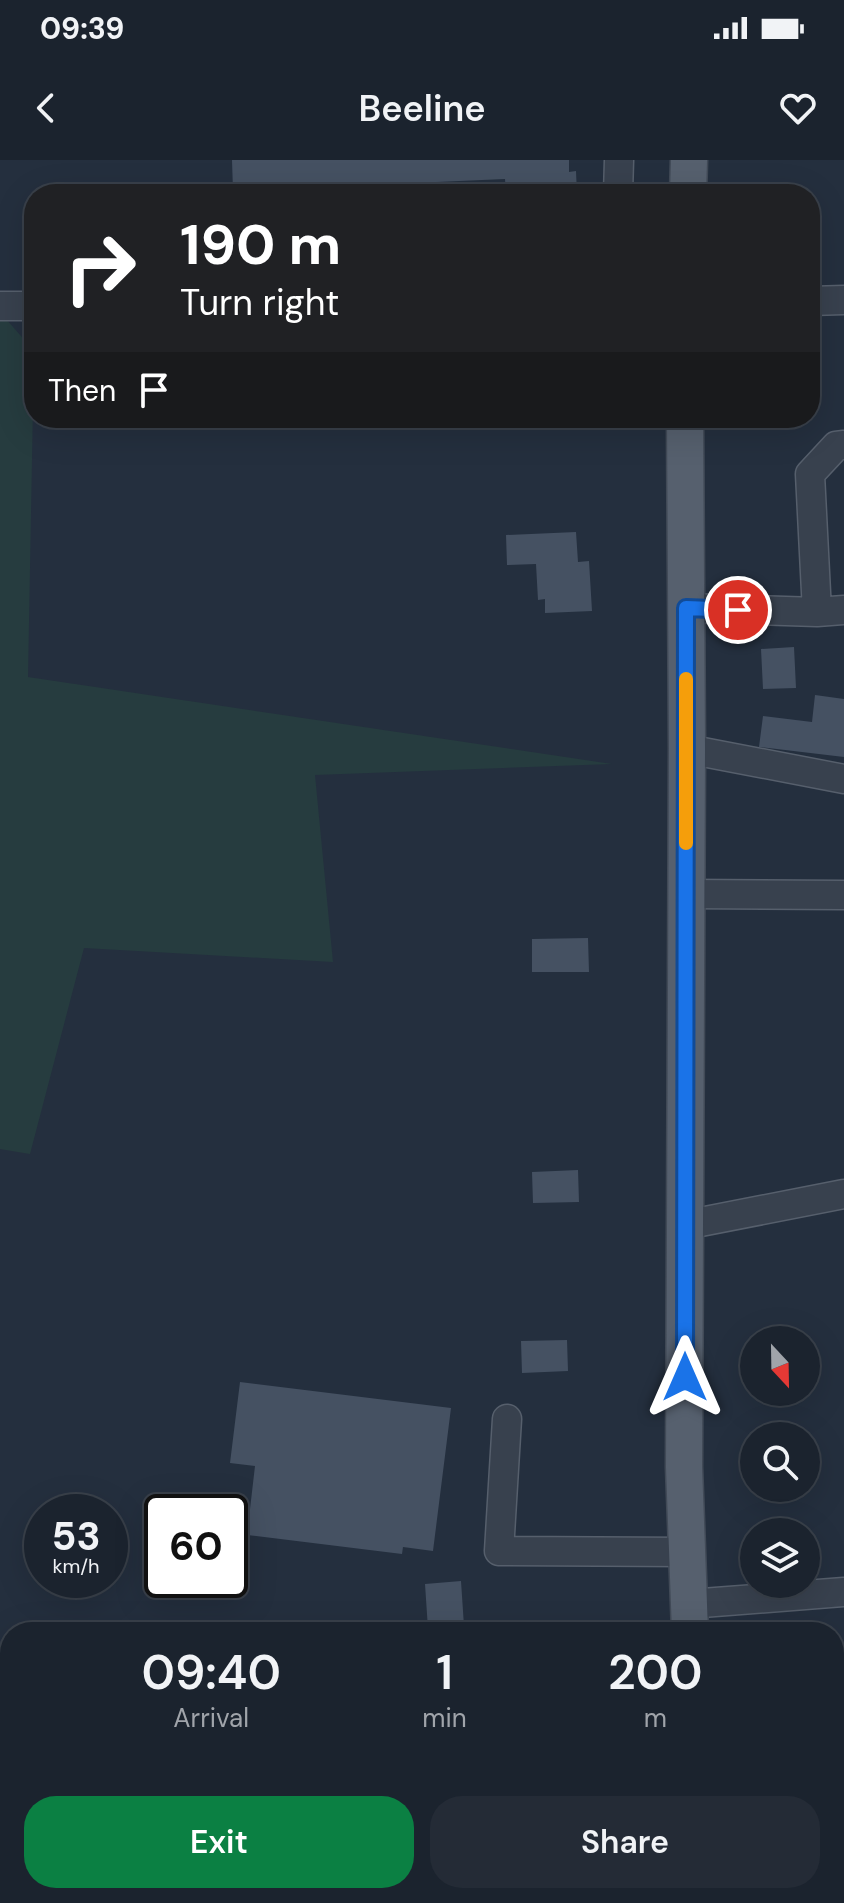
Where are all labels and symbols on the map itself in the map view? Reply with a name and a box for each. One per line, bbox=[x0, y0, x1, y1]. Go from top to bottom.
pin bbox=[704, 576, 772, 644]
north arrow bbox=[740, 1326, 820, 1406]
position arrow bbox=[643, 1335, 727, 1419]
speed limit sign: 60 bbox=[144, 1494, 248, 1598]

